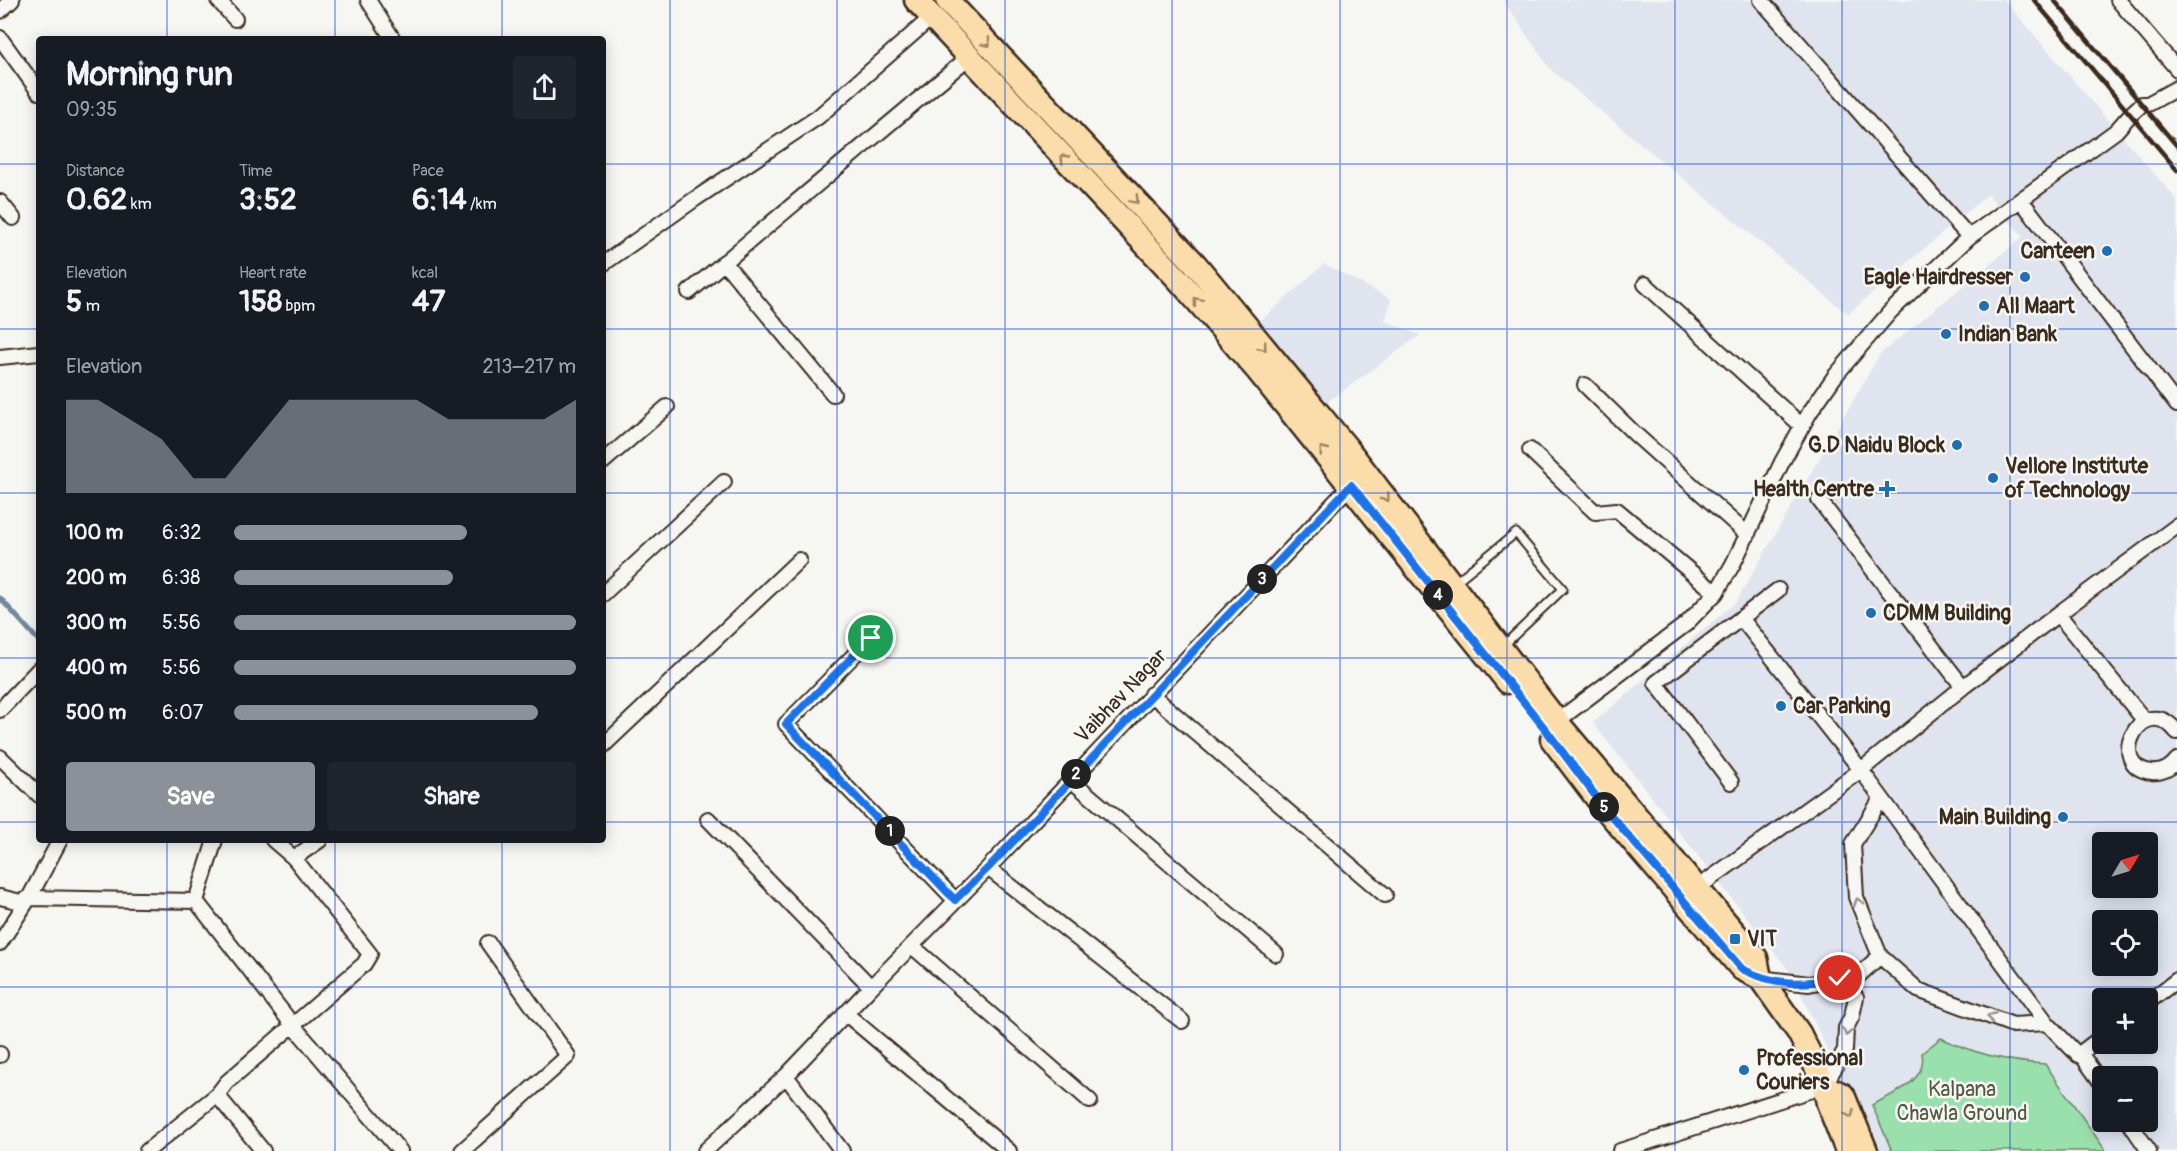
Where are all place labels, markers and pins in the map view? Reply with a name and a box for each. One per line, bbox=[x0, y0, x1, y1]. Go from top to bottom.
place label: Canteen bbox=[2021, 238, 2095, 265]
marker: Canteen bbox=[2100, 244, 2114, 258]
place label: Eagle Hairdresser bbox=[1864, 264, 2014, 291]
marker: Eagle Hairdresser bbox=[2018, 270, 2032, 284]
place label: All Maart bbox=[1996, 293, 2075, 320]
marker: All Maart bbox=[1977, 299, 1991, 313]
place label: Indian Bank bbox=[1958, 321, 2057, 348]
marker: Indian Bank bbox=[1939, 327, 1953, 341]
place label: G.D Naidu Block bbox=[1808, 432, 1945, 459]
marker: G.D Naidu Block bbox=[1950, 438, 1964, 452]
place label: Vellore Institute of Technology bbox=[2004, 453, 2149, 504]
marker: Vellore Institute of Technology bbox=[1986, 471, 2000, 485]
place label: Health Centre bbox=[1753, 476, 1875, 503]
marker: Health Centre bbox=[1878, 480, 1896, 498]
pin: 3 bbox=[1247, 564, 1277, 594]
pin: 4 bbox=[1423, 580, 1453, 610]
place label: CDMM Building bbox=[1883, 600, 2012, 627]
marker: CDMM Building bbox=[1864, 606, 1878, 620]
pin bbox=[845, 612, 896, 663]
place label: Car Parking bbox=[1793, 693, 1891, 720]
marker: Car Parking bbox=[1774, 699, 1788, 713]
pin: 2 bbox=[1061, 759, 1091, 789]
pin: 5 bbox=[1589, 792, 1619, 822]
place label: Main Building bbox=[1939, 804, 2051, 831]
marker: Main Building bbox=[2056, 810, 2070, 824]
pin: 1 bbox=[875, 816, 905, 846]
place label: VIT bbox=[1747, 926, 1778, 953]
marker: VIT bbox=[1728, 932, 1742, 946]
pin bbox=[1814, 952, 1865, 1003]
place label: Professional Couriers bbox=[1756, 1045, 1863, 1096]
marker: Professional Couriers bbox=[1737, 1063, 1751, 1077]

